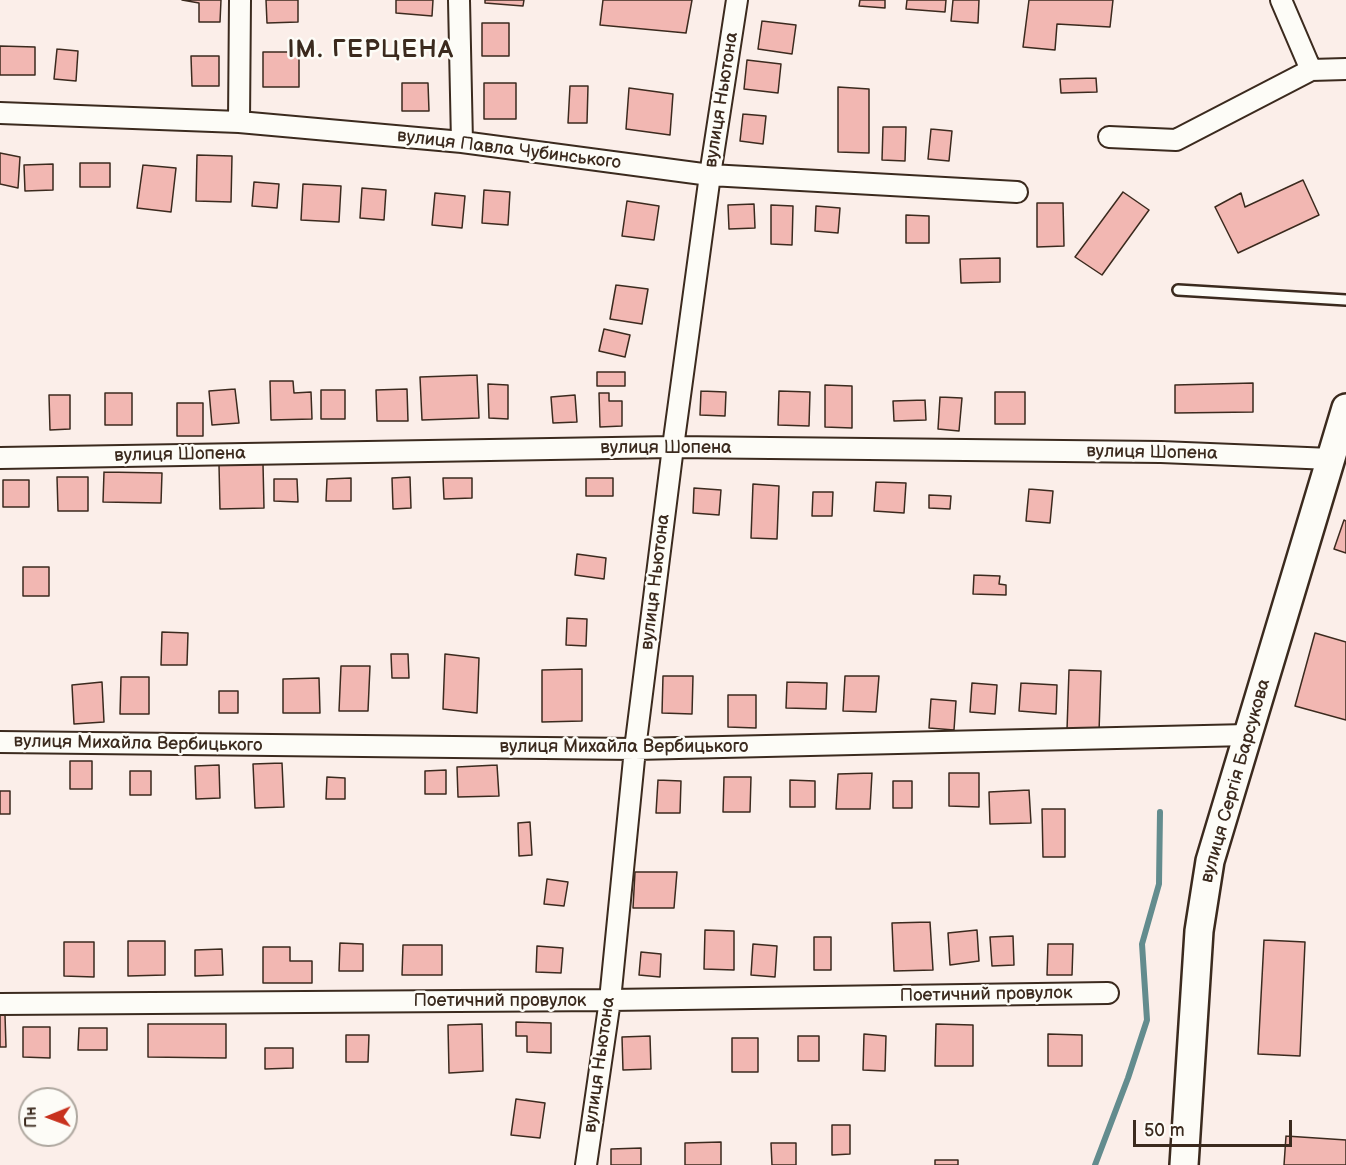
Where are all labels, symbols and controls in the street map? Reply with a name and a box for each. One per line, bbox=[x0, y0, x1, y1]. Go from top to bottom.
street label: вулиця Ньютона bbox=[701, 31, 743, 169]
district label: ІМ. ГЕРЦЕНА bbox=[287, 37, 455, 65]
street label: вулиця Павла Чубинського bbox=[396, 126, 622, 174]
street label: вулиця Шопена bbox=[600, 437, 732, 459]
street label: вулиця Шопена bbox=[1086, 441, 1218, 465]
street label: вулиця Шопена bbox=[114, 443, 246, 467]
street label: вулиця Ньютона bbox=[637, 513, 675, 651]
street label: вулиця Сергія Барсукова bbox=[1197, 676, 1275, 886]
street label: вулиця Михайла Вербицького bbox=[13, 731, 263, 757]
street label: вулиця Михайла Вербицького bbox=[500, 736, 748, 758]
street label: Поетичний провулок bbox=[899, 983, 1073, 1007]
street label: Поетичний провулок bbox=[414, 990, 586, 1012]
street label: вулиця Ньютона bbox=[580, 996, 620, 1134]
north arrow bbox=[18, 1087, 78, 1147]
text: Пн bbox=[22, 1106, 41, 1128]
scale bar bbox=[1136, 1108, 1295, 1146]
text: 50 m bbox=[1144, 1120, 1185, 1141]

